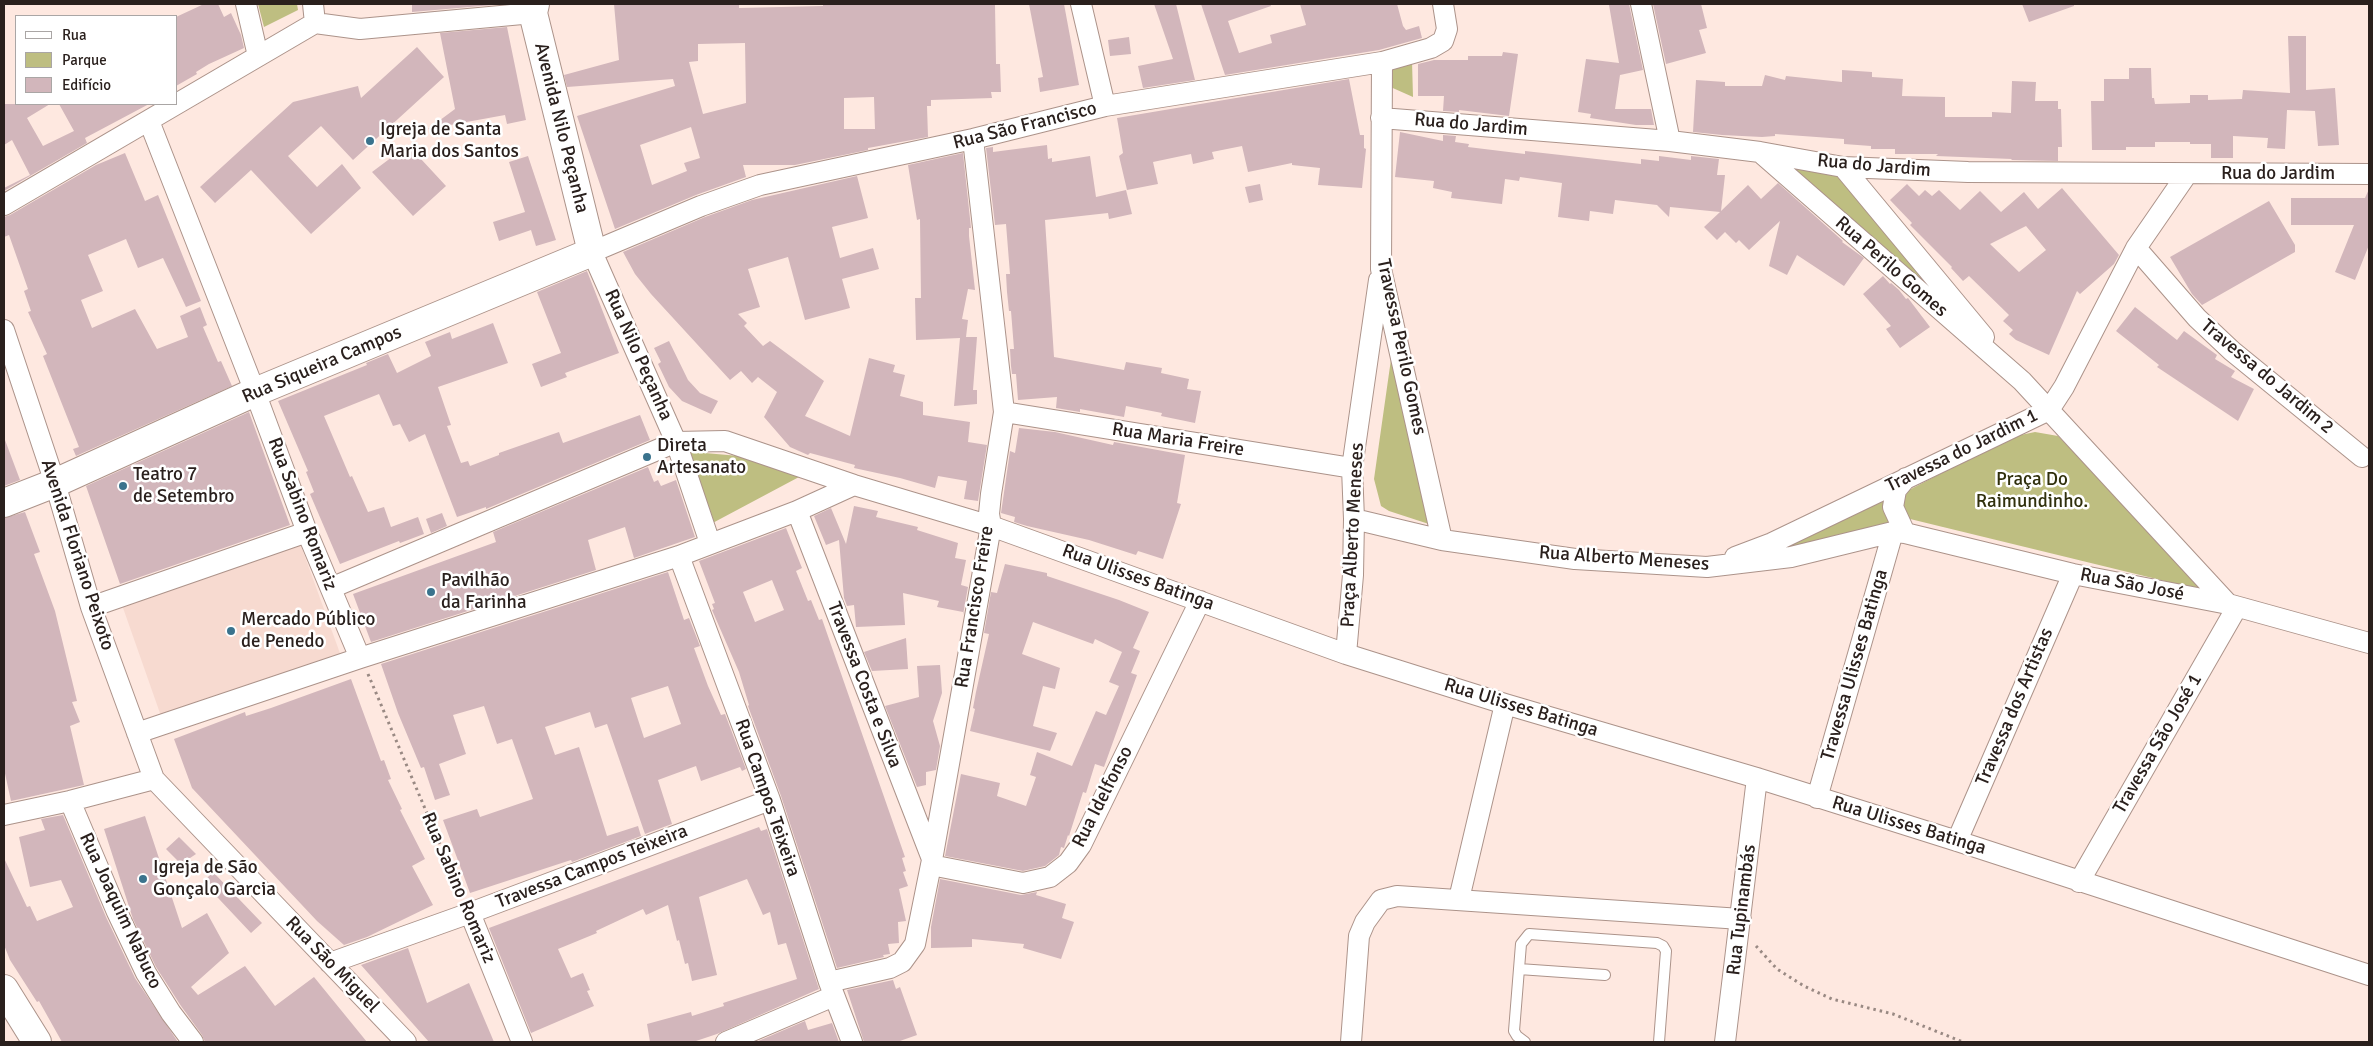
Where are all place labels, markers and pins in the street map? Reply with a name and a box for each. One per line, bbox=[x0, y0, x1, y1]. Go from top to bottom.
place label: Igreja de Santa Maria dos Santos bbox=[380, 119, 519, 163]
marker: Igreja de Santa Maria dos Santos bbox=[364, 135, 376, 147]
place label: Direta Artesanato bbox=[657, 435, 746, 479]
marker: Direta Artesanato bbox=[641, 451, 653, 463]
place label: Teatro 7 de Setembro bbox=[133, 464, 234, 508]
marker: Teatro 7 de Setembro bbox=[117, 480, 129, 492]
place label: Pavilhão da Farinha bbox=[441, 570, 527, 614]
marker: Pavilhão da Farinha bbox=[425, 586, 437, 598]
place label: Mercado Público de Penedo bbox=[241, 609, 375, 653]
marker: Mercado Público de Penedo bbox=[225, 625, 237, 637]
place label: Igreja de São Gonçalo Garcia bbox=[153, 857, 276, 901]
marker: Igreja de São Gonçalo Garcia bbox=[137, 873, 149, 885]

